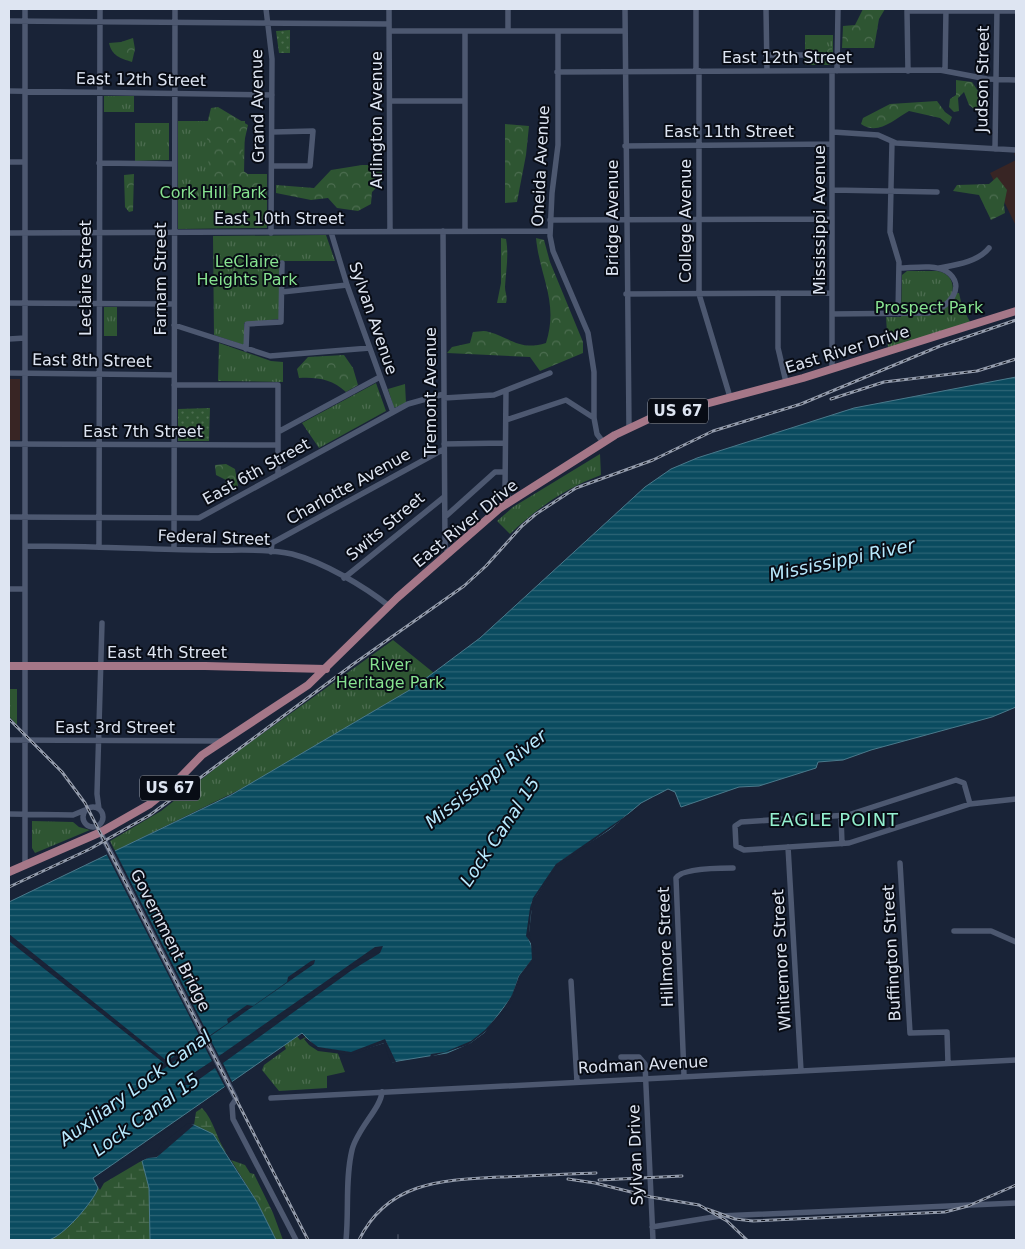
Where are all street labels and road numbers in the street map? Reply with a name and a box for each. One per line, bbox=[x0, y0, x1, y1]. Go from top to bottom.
street label: Judson Street bbox=[972, 25, 993, 134]
street label: East 12th Street bbox=[722, 48, 852, 67]
street label: Grand Avenue bbox=[247, 49, 268, 163]
street label: Arlington Avenue bbox=[367, 51, 386, 189]
street label: East 12th Street bbox=[76, 69, 206, 90]
street label: Oneida Avenue bbox=[528, 105, 553, 227]
street label: East 11th Street bbox=[664, 122, 794, 141]
street label: Mississippi Avenue bbox=[810, 145, 829, 295]
street label: College Avenue bbox=[676, 159, 695, 283]
street label: Bridge Avenue bbox=[603, 160, 622, 276]
street label: East 10th Street bbox=[214, 209, 344, 228]
street label: Leclaire Street bbox=[76, 220, 95, 336]
street label: Farnam Street bbox=[151, 222, 170, 336]
street label: Sylvan Avenue bbox=[345, 259, 402, 377]
street label: East River Drive bbox=[783, 322, 912, 377]
street label: Tremont Avenue bbox=[421, 327, 440, 458]
street label: East 8th Street bbox=[32, 350, 152, 371]
road number: US 67 bbox=[648, 398, 708, 424]
street label: East 7th Street bbox=[83, 422, 203, 441]
street label: East 6th Street bbox=[199, 434, 313, 509]
street label: Charlotte Avenue bbox=[283, 444, 414, 528]
street label: East River Drive bbox=[409, 475, 521, 571]
street label: Swits Street bbox=[342, 488, 428, 565]
street label: Federal Street bbox=[157, 526, 271, 549]
street label: East 4th Street bbox=[107, 643, 227, 662]
street label: East 3rd Street bbox=[55, 718, 175, 737]
road number: US 67 bbox=[140, 776, 200, 800]
street label: Government Bridge bbox=[126, 866, 215, 1014]
street label: Buffington Street bbox=[878, 884, 905, 1022]
street label: Hillmore Street bbox=[654, 886, 677, 1008]
street label: Whitemore Street bbox=[768, 889, 795, 1031]
street label: Rodman Avenue bbox=[577, 1052, 709, 1077]
street label: Sylvan Drive bbox=[624, 1104, 647, 1206]

